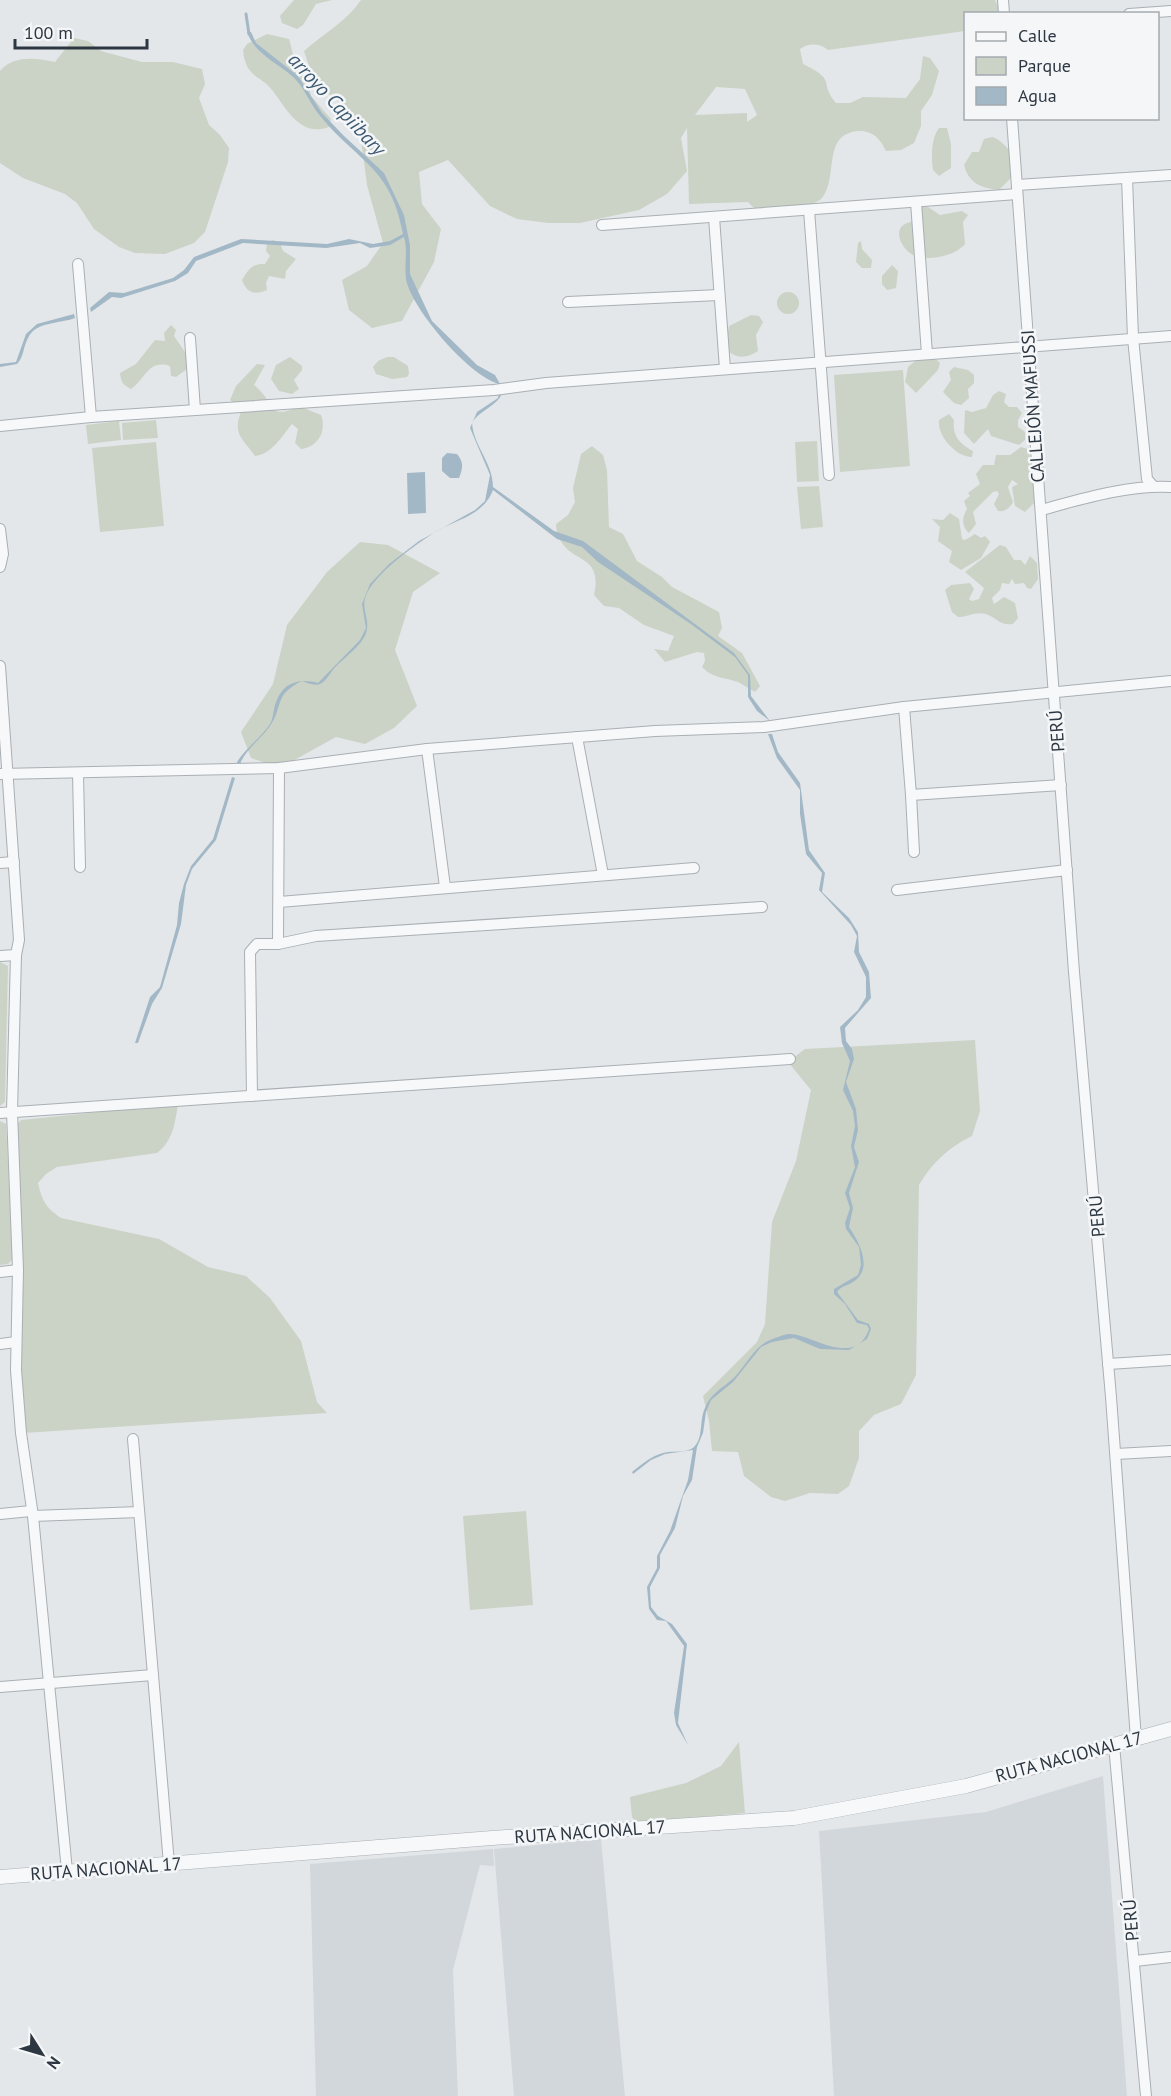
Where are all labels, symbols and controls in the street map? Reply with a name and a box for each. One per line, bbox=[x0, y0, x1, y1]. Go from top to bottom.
scale bar bbox=[15, 12, 147, 50]
legend bbox=[964, 12, 1159, 120]
text: 100 m bbox=[24, 21, 73, 44]
text: Calle bbox=[1018, 24, 1057, 47]
water label: arroyo Capiibary bbox=[282, 47, 392, 162]
text: Parque bbox=[1018, 54, 1071, 77]
text: Agua bbox=[1018, 84, 1057, 107]
street label: CALLEJÓN MAFUSSI bbox=[1016, 329, 1049, 483]
street label: PERÚ bbox=[1044, 709, 1069, 753]
street label: PERÚ bbox=[1083, 1194, 1110, 1238]
street label: RUTA NACIONAL 17 bbox=[993, 1726, 1145, 1787]
street label: RUTA NACIONAL 17 bbox=[514, 1815, 666, 1848]
street label: RUTA NACIONAL 17 bbox=[30, 1852, 182, 1885]
street label: PERÚ bbox=[1117, 1898, 1144, 1942]
north arrow bbox=[12, 2024, 72, 2084]
text: N bbox=[43, 2053, 65, 2073]

